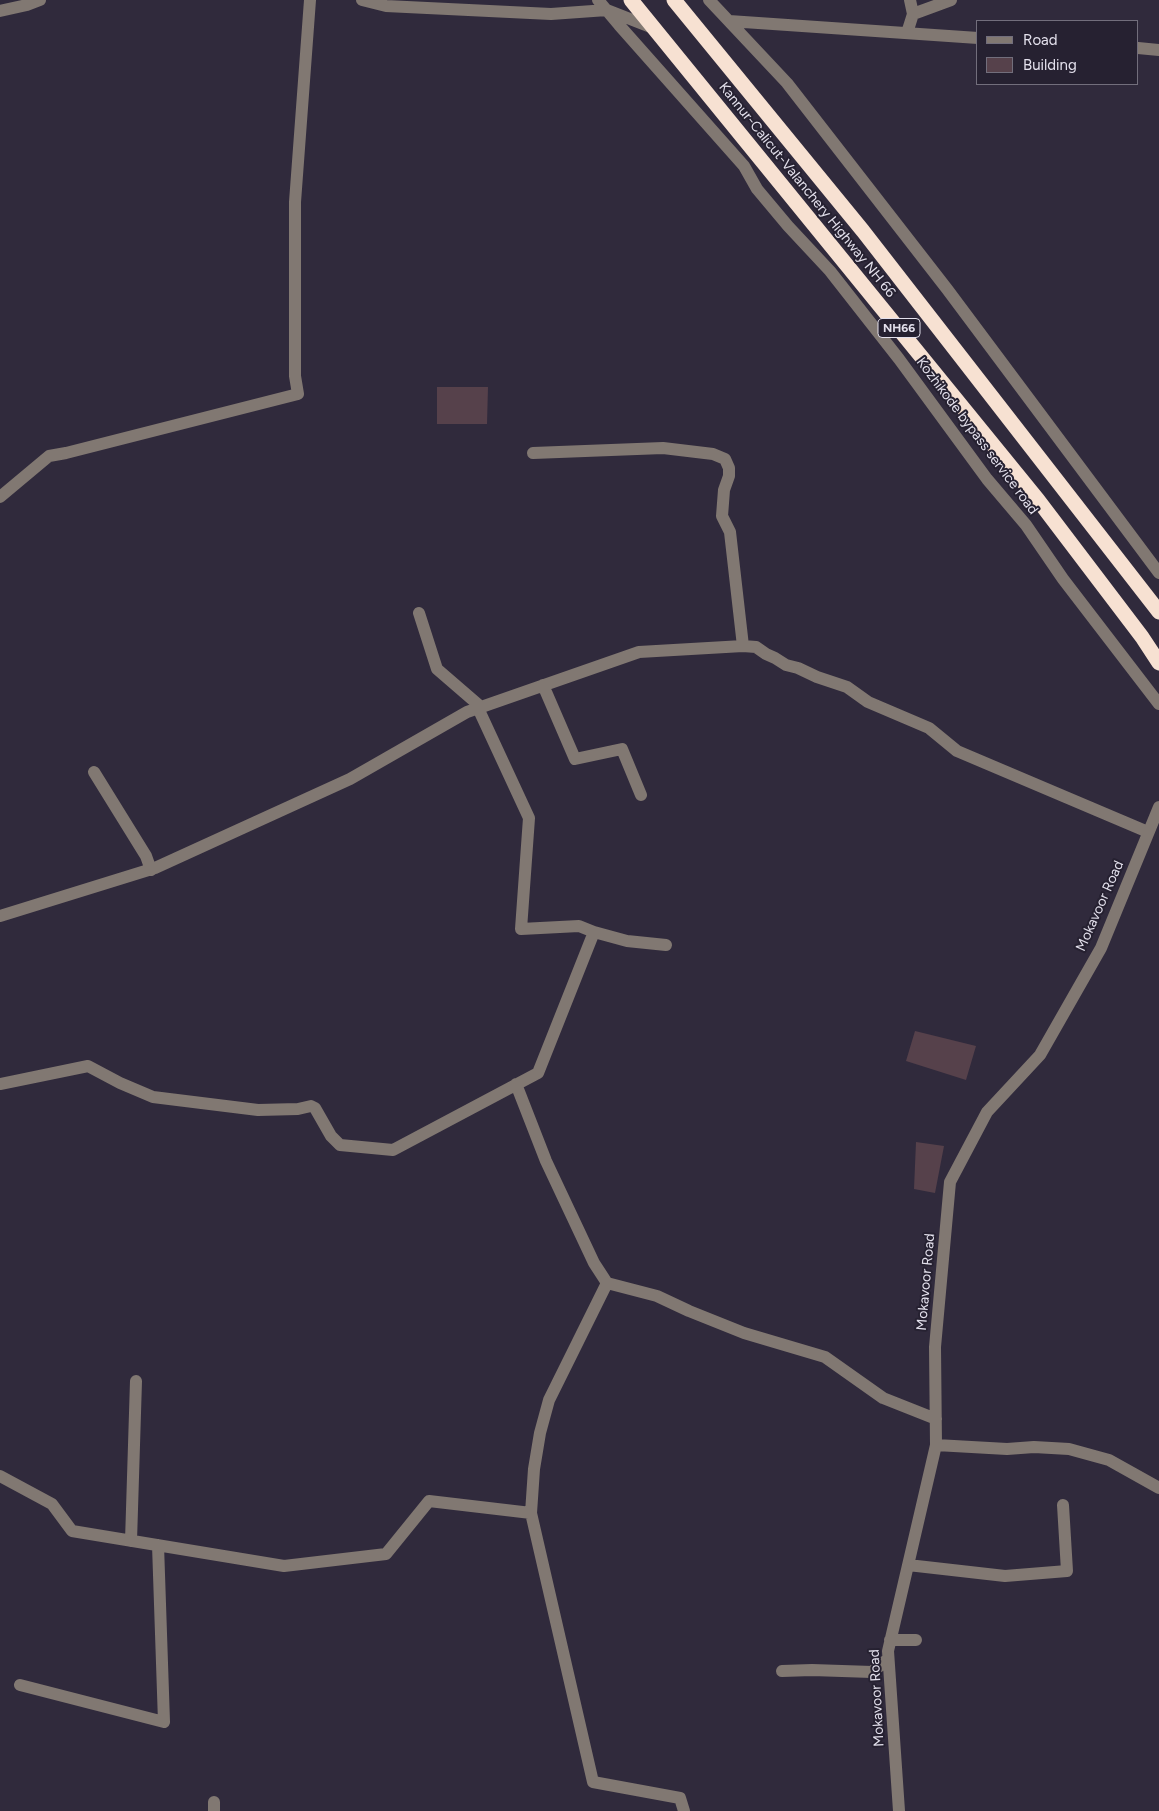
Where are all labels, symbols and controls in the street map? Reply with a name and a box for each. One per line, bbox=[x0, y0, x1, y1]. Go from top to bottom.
legend bbox=[976, 20, 1139, 85]
text: Road bbox=[1023, 31, 1058, 49]
text: Building bbox=[1023, 56, 1077, 74]
street label: Kannur-Calicut-Valanchery Highway NH 66 bbox=[715, 79, 899, 301]
road number: NH66 bbox=[878, 318, 920, 338]
street label: Kozhikode bypass service road bbox=[912, 354, 1042, 518]
street label: Mokavoor Road bbox=[1073, 858, 1127, 954]
street label: Mokavoor Road bbox=[913, 1233, 939, 1331]
street label: Mokavoor Road bbox=[866, 1649, 888, 1747]

